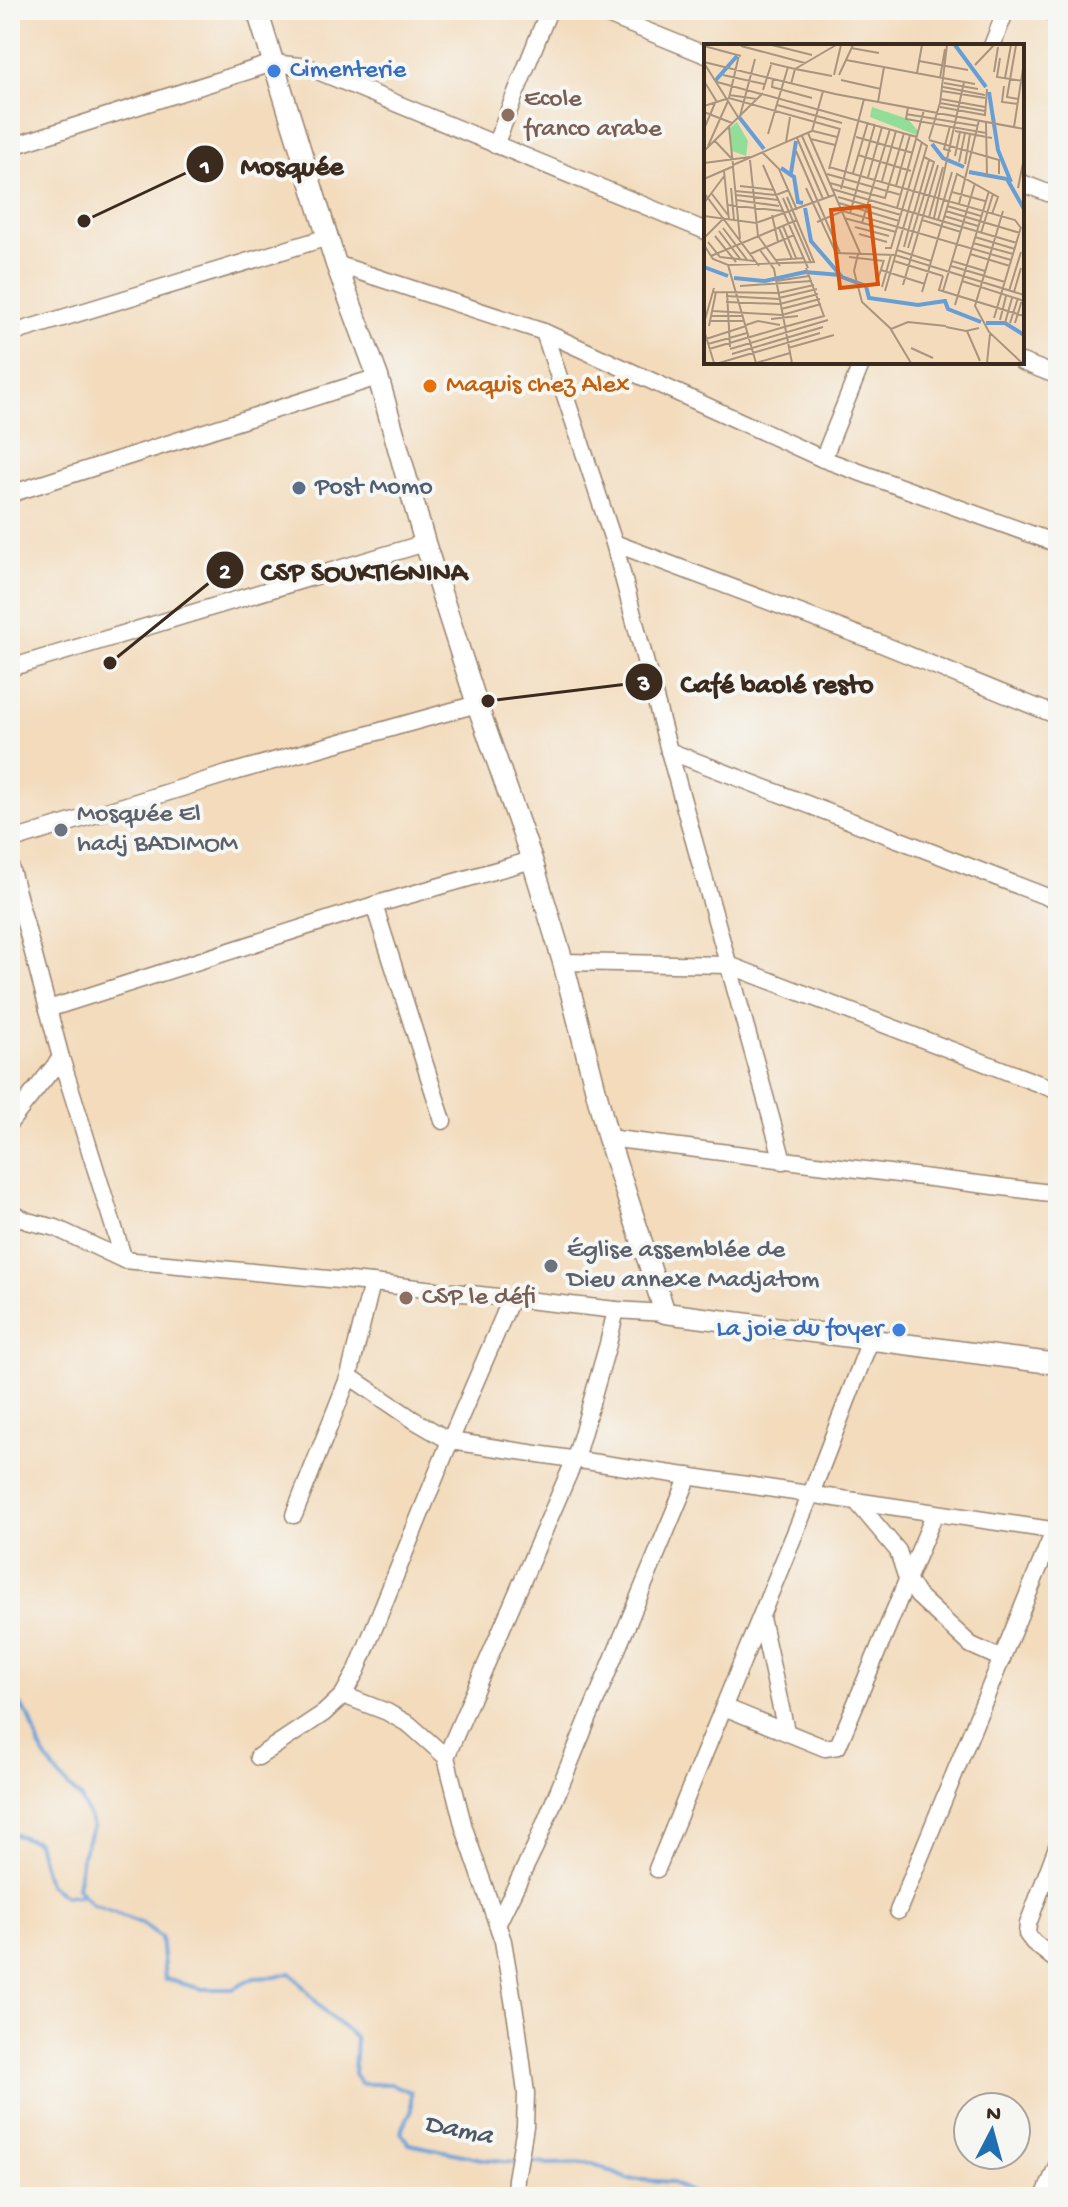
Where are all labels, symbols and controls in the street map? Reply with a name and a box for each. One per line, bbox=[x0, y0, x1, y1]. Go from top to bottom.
inset map bbox=[704, 44, 1024, 364]
place label: Cimenterie bbox=[290, 56, 407, 87]
marker: Cimenterie bbox=[265, 62, 283, 80]
place label: Ecole franco arabe bbox=[523, 85, 662, 146]
marker: Ecole franco arabe bbox=[499, 106, 517, 124]
callout: Mosquée bbox=[185, 138, 360, 190]
text: Mosquée bbox=[240, 152, 345, 185]
text: 1 bbox=[199, 154, 210, 183]
place label: Maquis chez Alex bbox=[446, 371, 630, 402]
marker: Maquis chez Alex bbox=[421, 377, 439, 395]
place label: Post Momo bbox=[314, 473, 433, 504]
marker: Post Momo bbox=[290, 479, 308, 497]
callout: CSP SOUKTIGNINA bbox=[205, 544, 483, 596]
text: CSP SOUKTIGNINA bbox=[261, 558, 470, 591]
text: 2 bbox=[219, 559, 231, 588]
callout: Café baolé resto bbox=[624, 656, 890, 708]
text: Café baolé resto bbox=[680, 670, 874, 703]
text: 3 bbox=[637, 671, 650, 700]
place label: Mosquée El hadj BADIMOM bbox=[77, 800, 239, 861]
marker: Mosquée El hadj BADIMOM bbox=[52, 821, 70, 839]
place label: Église assemblée de Dieu annexe Madjatom bbox=[565, 1236, 819, 1297]
marker: Église assemblée de Dieu annexe Madjatom bbox=[542, 1257, 560, 1275]
place label: CSP le défi bbox=[422, 1283, 536, 1314]
marker: CSP le défi bbox=[397, 1289, 415, 1307]
place label: La joie du foyer bbox=[716, 1315, 886, 1346]
marker: La joie du foyer bbox=[890, 1321, 908, 1339]
north arrow bbox=[952, 2091, 1032, 2171]
text: N bbox=[985, 2101, 1002, 2129]
water label: Dama bbox=[421, 2108, 497, 2154]

